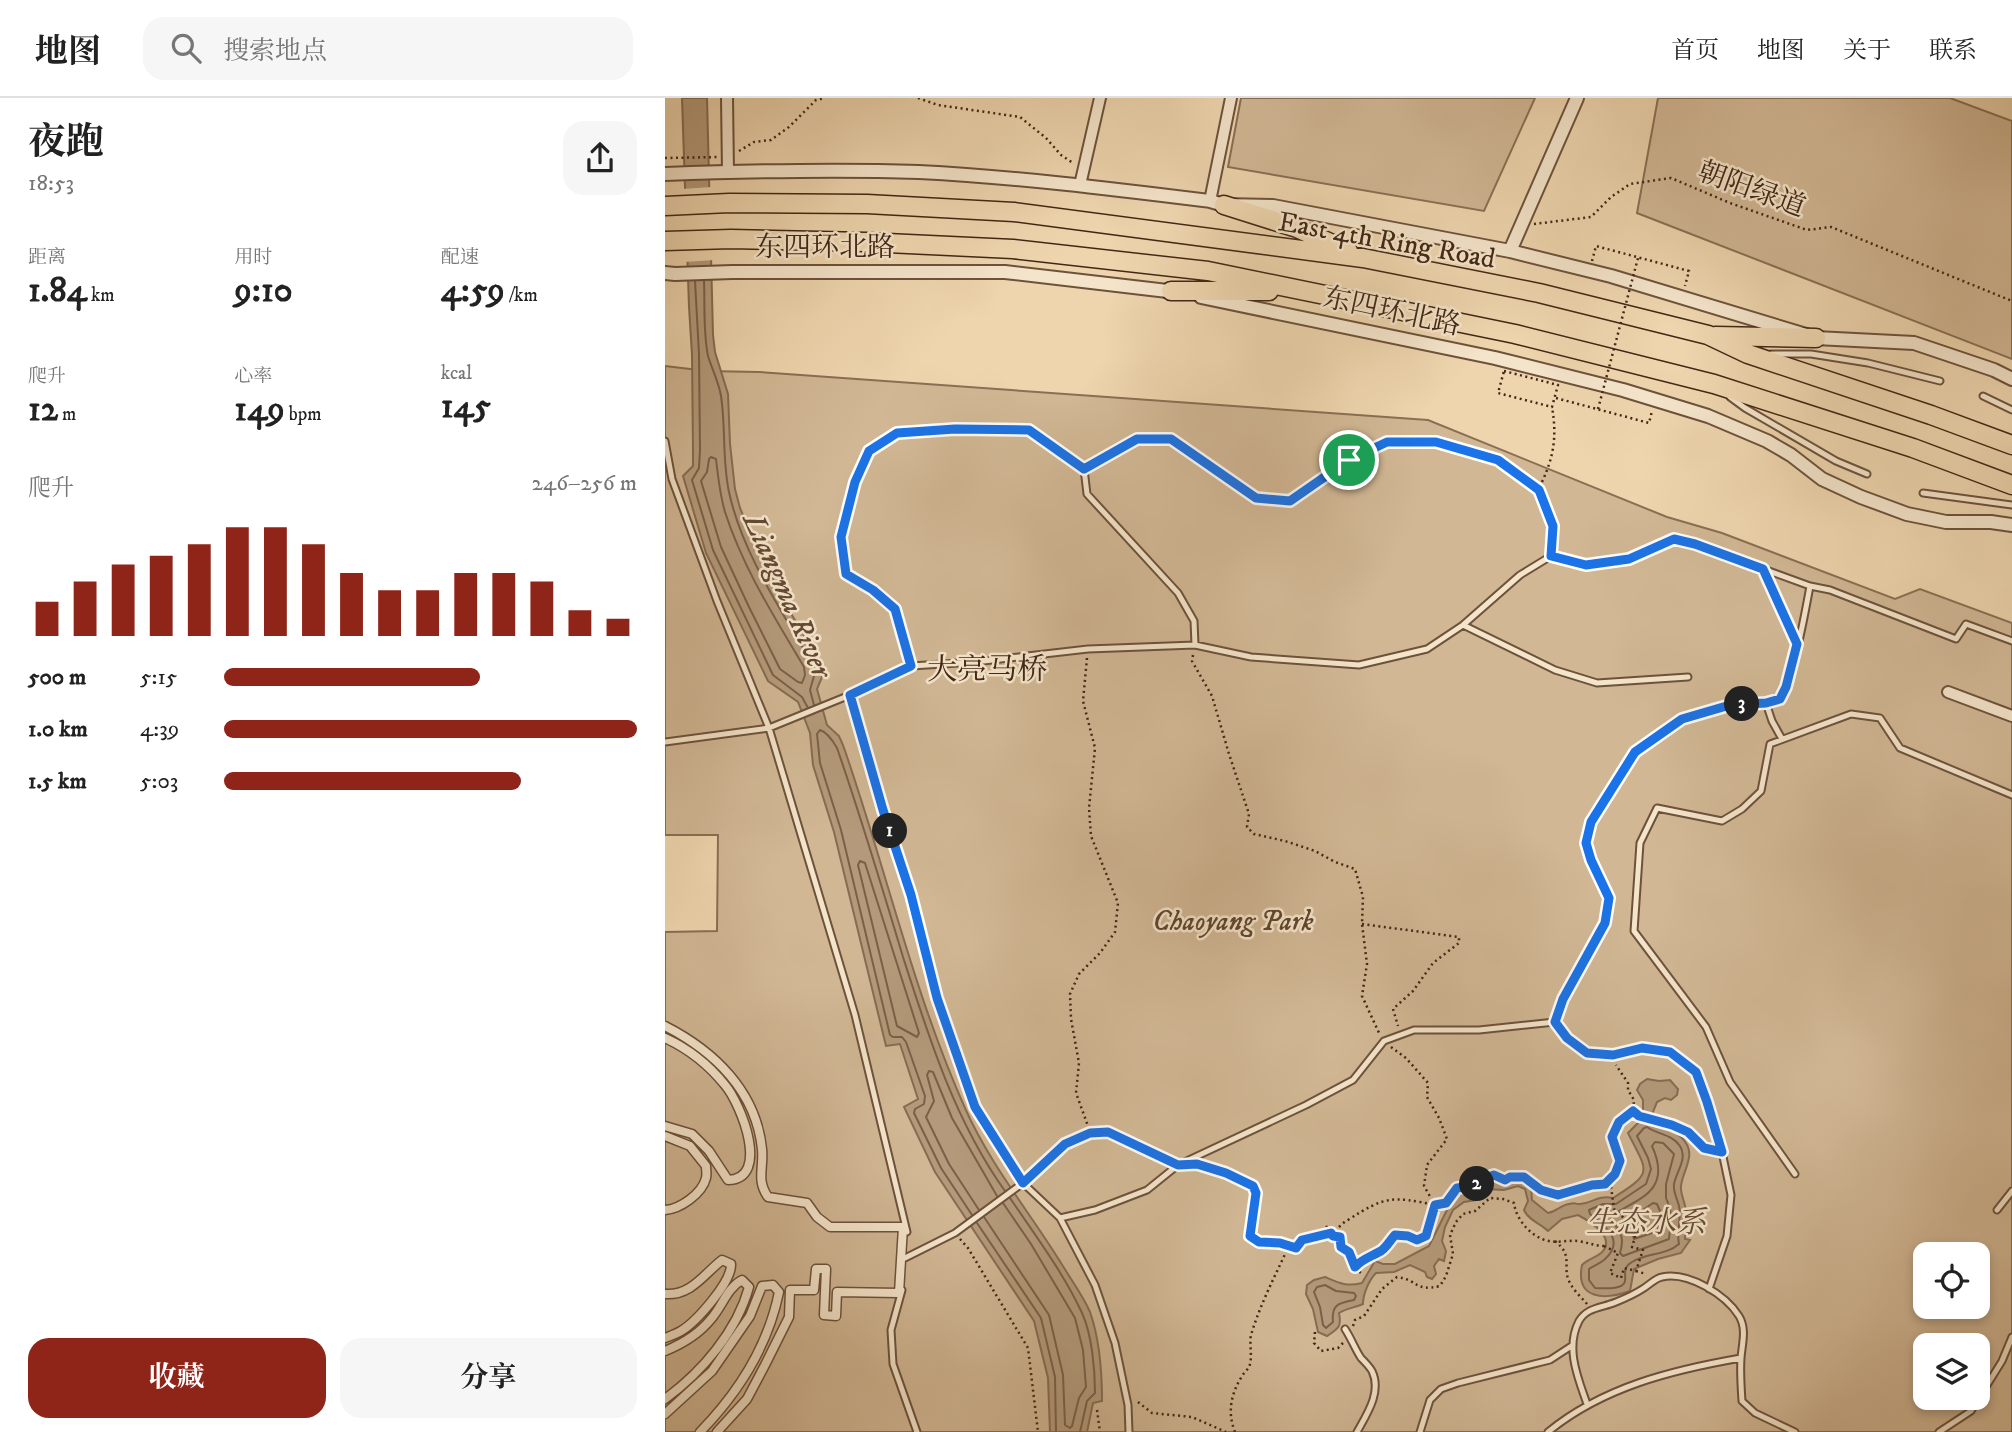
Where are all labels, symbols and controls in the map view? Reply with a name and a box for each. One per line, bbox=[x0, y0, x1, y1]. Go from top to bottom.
search box bbox=[143, 17, 633, 80]
icon: search bbox=[167, 29, 205, 67]
text: 地图 bbox=[35, 32, 101, 73]
text: 搜索地点 bbox=[223, 35, 327, 68]
text: 首页 bbox=[1671, 36, 1719, 66]
text: 地图 bbox=[1757, 36, 1805, 66]
text: 关于 bbox=[1843, 36, 1891, 66]
text: 联系 bbox=[1929, 36, 1977, 66]
text: 夜跑 bbox=[28, 119, 104, 167]
button: share bbox=[563, 121, 637, 195]
street label: 朝阳绿道 bbox=[1693, 154, 1810, 225]
text: 18:53 bbox=[28, 169, 74, 198]
street label: East 4th Ring Road bbox=[1275, 204, 1498, 277]
street label: 东四环北路 bbox=[755, 230, 895, 265]
text: 距离 bbox=[28, 246, 66, 269]
text: 用时 bbox=[234, 246, 272, 269]
text: 配速 bbox=[441, 246, 479, 269]
text: 1.84 bbox=[28, 269, 87, 313]
text: 9:10 bbox=[234, 269, 293, 313]
text: 4:59 bbox=[441, 269, 505, 313]
street label: 东四环北路 bbox=[1320, 280, 1464, 343]
text: km bbox=[87, 284, 115, 307]
text: /km bbox=[505, 284, 538, 307]
text: kcal bbox=[441, 362, 472, 385]
text: 爬升 bbox=[28, 365, 66, 388]
text: 心率 bbox=[234, 365, 272, 388]
text: 145 bbox=[441, 385, 491, 429]
text: 12 bbox=[28, 388, 58, 432]
text: 149 bbox=[234, 388, 285, 432]
text: m bbox=[58, 403, 76, 426]
text: bpm bbox=[285, 403, 322, 426]
pin bbox=[1319, 430, 1379, 490]
icon: arrive bbox=[1330, 441, 1368, 479]
text: 246–256 m bbox=[532, 469, 637, 498]
text: 爬升 bbox=[28, 474, 74, 503]
water label: Liangma River bbox=[733, 506, 840, 686]
district label: 大亮马桥 bbox=[927, 652, 1047, 689]
text: 500 m bbox=[28, 663, 86, 692]
text: 5:15 bbox=[140, 663, 177, 692]
pin: 3 bbox=[1725, 686, 1759, 722]
text: 3 bbox=[1738, 692, 1745, 715]
text: 1.0 km bbox=[28, 715, 88, 744]
text: 4:39 bbox=[140, 715, 179, 744]
text: 1.5 km bbox=[28, 767, 87, 796]
text: 5:03 bbox=[140, 767, 178, 796]
pin: 1 bbox=[873, 814, 908, 848]
text: 1 bbox=[886, 819, 893, 842]
park label: Chaoyang Park bbox=[1153, 904, 1314, 939]
pin: 2 bbox=[1459, 1166, 1495, 1202]
text: 2 bbox=[1472, 1172, 1481, 1195]
water label: 生态水系 bbox=[1586, 1205, 1708, 1242]
map controls bbox=[1913, 1242, 1990, 1410]
button: locate bbox=[1913, 1242, 1990, 1319]
button: layers bbox=[1913, 1333, 1990, 1410]
button: 收藏 bbox=[28, 1338, 326, 1418]
button: 分享 bbox=[340, 1338, 637, 1418]

